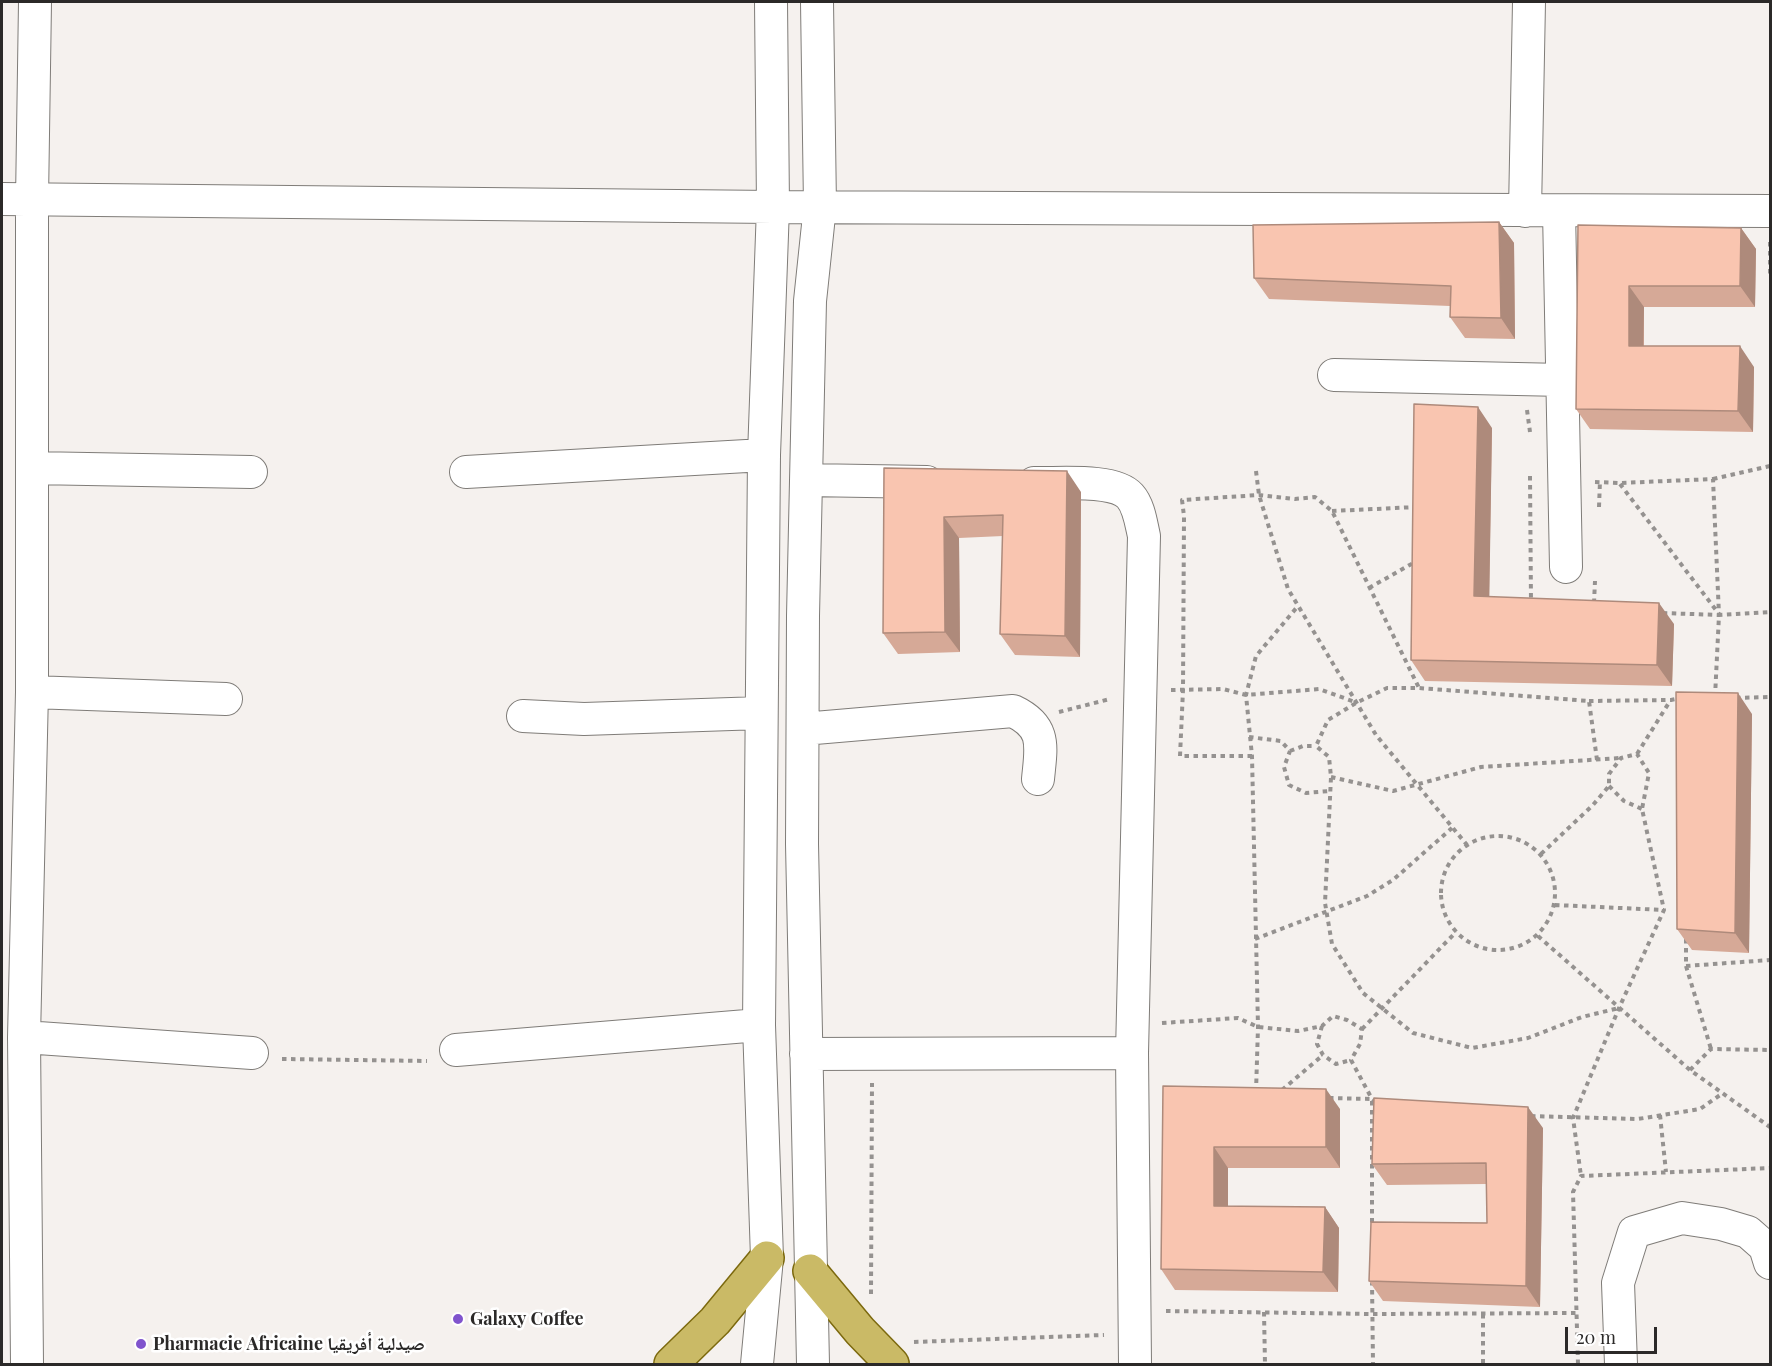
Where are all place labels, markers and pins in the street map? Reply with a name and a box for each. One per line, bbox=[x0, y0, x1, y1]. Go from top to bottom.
place label: Galaxy Coffee bbox=[470, 1308, 584, 1330]
marker: Galaxy Coffee bbox=[451, 1312, 465, 1326]
place label: Pharmacie Africaine صيدلية أفريقيا bbox=[153, 1333, 425, 1355]
marker: Pharmacie Africaine صيدلية أفريقيا bbox=[134, 1337, 148, 1351]

